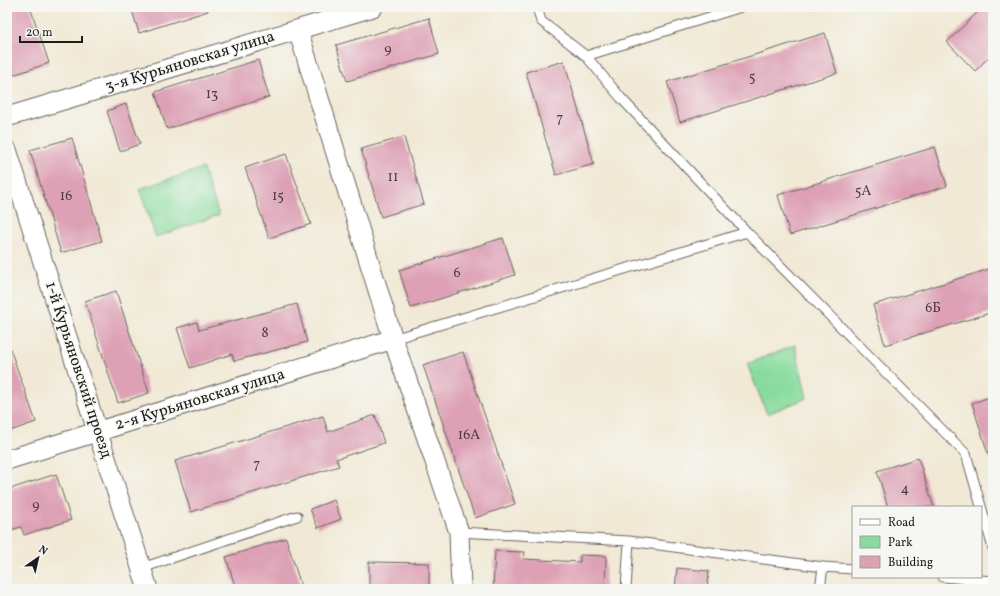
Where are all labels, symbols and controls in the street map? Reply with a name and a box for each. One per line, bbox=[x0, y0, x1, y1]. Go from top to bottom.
scale bar bbox=[20, 18, 82, 44]
text: 20 m bbox=[26, 25, 53, 41]
street label: 3-я Курьяновская улица bbox=[103, 26, 277, 98]
house number: 9 bbox=[384, 40, 392, 59]
house number: 5 bbox=[749, 68, 755, 87]
house number: 13 bbox=[206, 85, 218, 104]
house number: 7 bbox=[557, 109, 564, 128]
house number: 11 bbox=[388, 168, 398, 187]
house number: 5А bbox=[855, 182, 871, 201]
house number: 16 bbox=[60, 187, 72, 206]
house number: 15 bbox=[272, 187, 284, 206]
house number: 6 bbox=[453, 264, 461, 283]
street label: 1-й Курьяновский проезд bbox=[39, 279, 117, 461]
house number: 6Б bbox=[925, 299, 941, 318]
house number: 8 bbox=[261, 324, 269, 343]
street label: 2-я Курьяновская улица bbox=[112, 364, 288, 436]
house number: 16А bbox=[458, 426, 480, 445]
house number: 7 bbox=[254, 455, 261, 474]
house number: 4 bbox=[901, 480, 909, 499]
house number: 9 bbox=[32, 496, 40, 515]
legend bbox=[852, 506, 982, 578]
text: Road bbox=[888, 515, 915, 531]
text: Park bbox=[888, 535, 913, 551]
north arrow bbox=[18, 538, 58, 578]
text: N bbox=[35, 542, 50, 559]
text: Building bbox=[888, 555, 933, 571]

